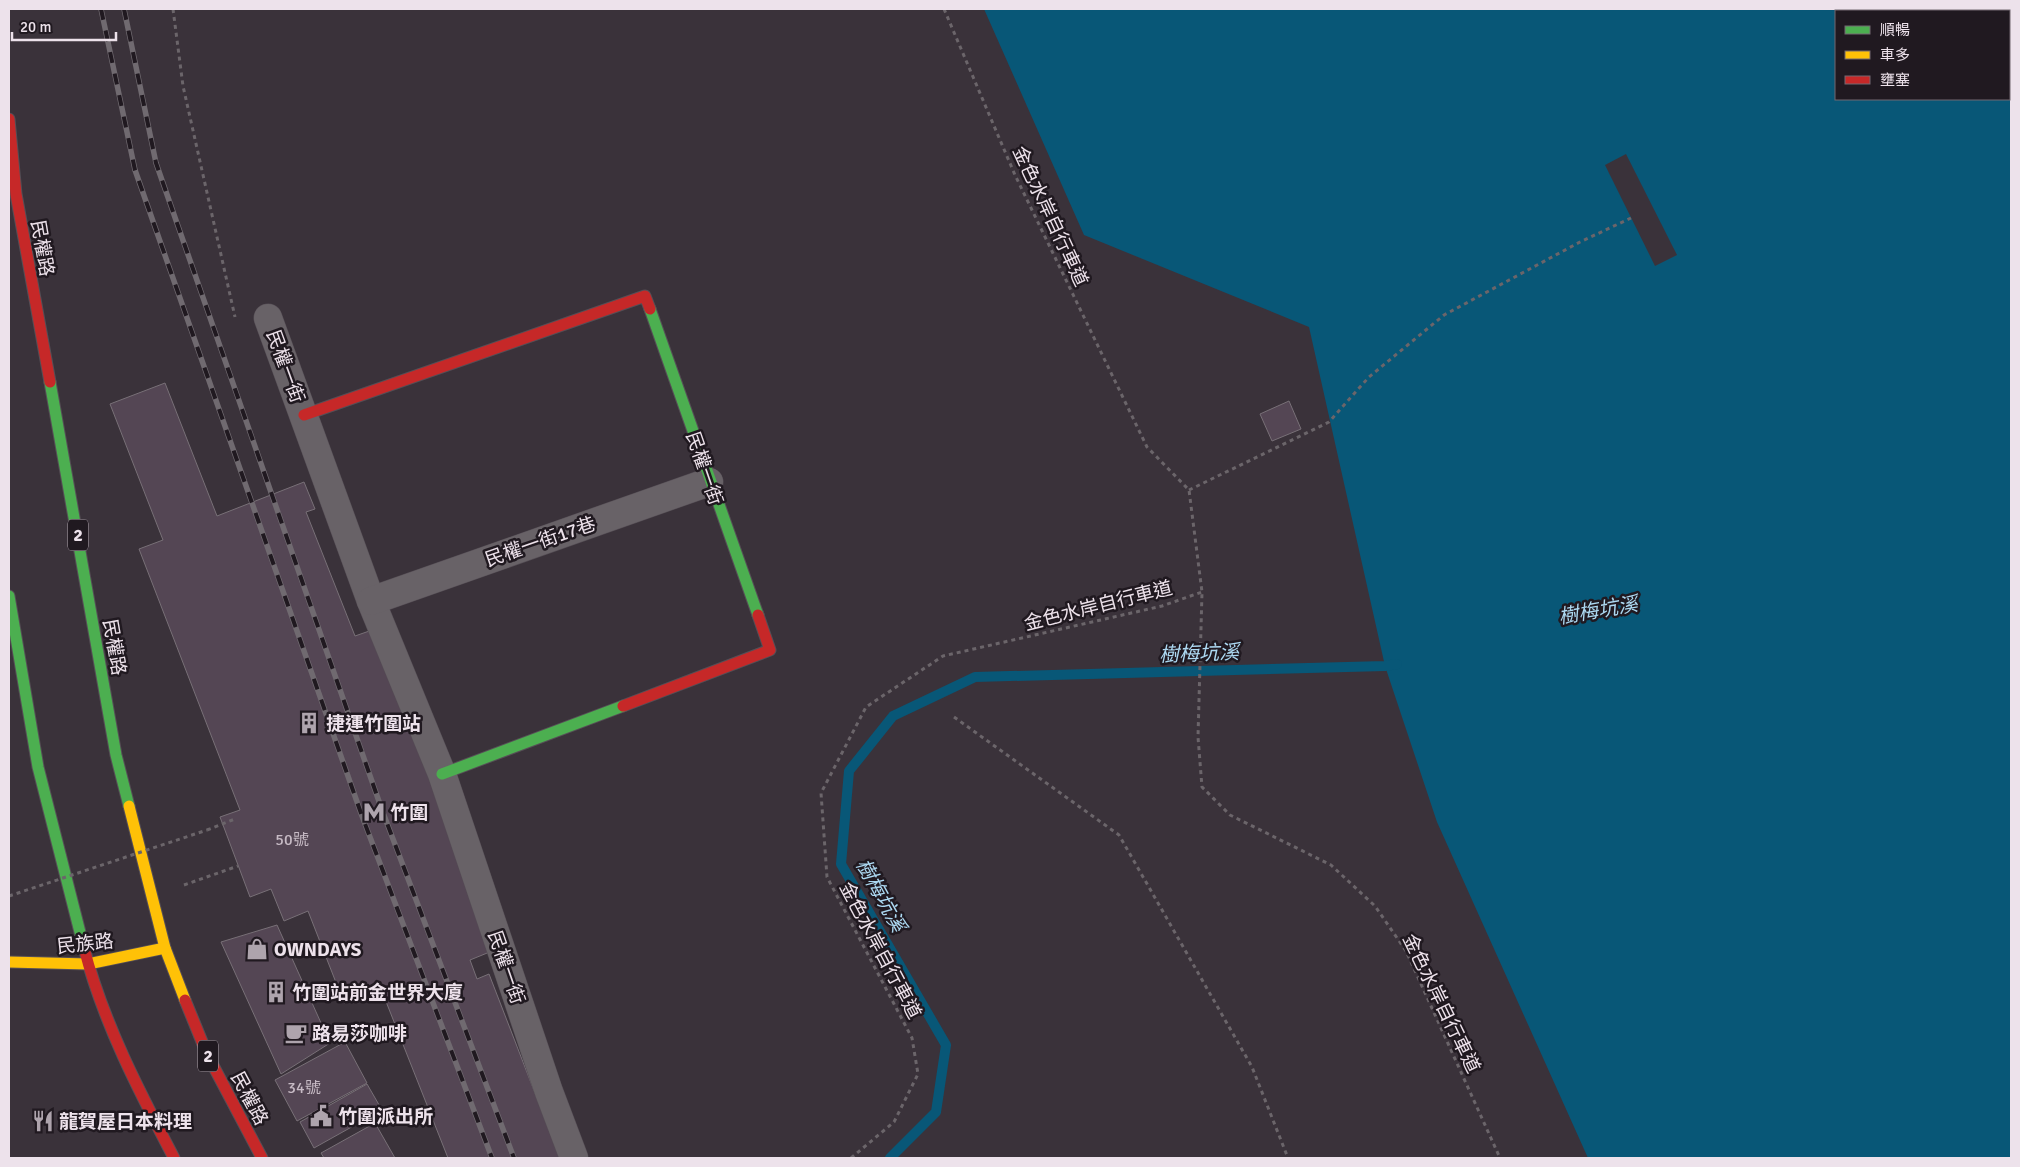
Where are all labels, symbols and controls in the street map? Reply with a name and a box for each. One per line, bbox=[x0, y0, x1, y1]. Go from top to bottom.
scale bar bbox=[12, 10, 116, 42]
legend bbox=[1835, 10, 2010, 100]
text: 20 m bbox=[20, 18, 51, 36]
text: 順暢 bbox=[1880, 21, 1910, 39]
text: 車多 bbox=[1880, 46, 1910, 64]
text: 壅塞 bbox=[1880, 71, 1910, 89]
street label: 金色水岸自行車道 bbox=[1007, 142, 1093, 290]
street label: 民權路 bbox=[25, 218, 59, 278]
street label: 民權一街 bbox=[261, 327, 309, 406]
street label: 民權一街 bbox=[680, 428, 728, 508]
street label: 民權一街17巷 bbox=[482, 512, 599, 572]
road number: 2 bbox=[68, 520, 88, 550]
street label: 金色水岸自行車道 bbox=[1022, 576, 1175, 636]
water label: 樹梅坑溪 bbox=[1557, 591, 1643, 630]
street label: 民權路 bbox=[97, 617, 131, 677]
water label: 樹梅坑溪 bbox=[1159, 640, 1242, 667]
building icon: 捷運竹圍站 bbox=[296, 710, 322, 736]
place label: 捷運竹圍站 bbox=[326, 712, 421, 736]
metro station icon: 竹圍 bbox=[361, 799, 387, 825]
place label: 竹圍 bbox=[390, 801, 428, 825]
house number: 50號 bbox=[275, 830, 309, 850]
water label: 樹梅坑溪 bbox=[850, 854, 912, 939]
street label: 金色水岸自行車道 bbox=[834, 878, 926, 1023]
street label: 民權一街 bbox=[482, 927, 530, 1007]
street label: 民族路 bbox=[55, 929, 115, 959]
street label: 金色水岸自行車道 bbox=[1397, 930, 1485, 1077]
shop icon: OWNDAYS bbox=[244, 936, 270, 962]
place label: OWNDAYS bbox=[274, 938, 362, 962]
building icon: 竹圍站前金世界大廈 bbox=[263, 979, 289, 1005]
place label: 竹圍站前金世界大廈 bbox=[292, 981, 463, 1005]
cafe icon: 路易莎咖啡 bbox=[283, 1020, 309, 1046]
place label: 路易莎咖啡 bbox=[312, 1022, 407, 1046]
road number: 2 bbox=[198, 1040, 218, 1072]
street label: 民權路 bbox=[225, 1068, 273, 1129]
house number: 34號 bbox=[287, 1078, 321, 1098]
public building icon: 竹圍派出所 bbox=[308, 1103, 334, 1129]
place label: 竹圍派出所 bbox=[338, 1105, 433, 1129]
restaurant icon: 龍賀屋日本料理 bbox=[30, 1108, 56, 1134]
place label: 龍賀屋日本料理 bbox=[59, 1110, 192, 1134]

